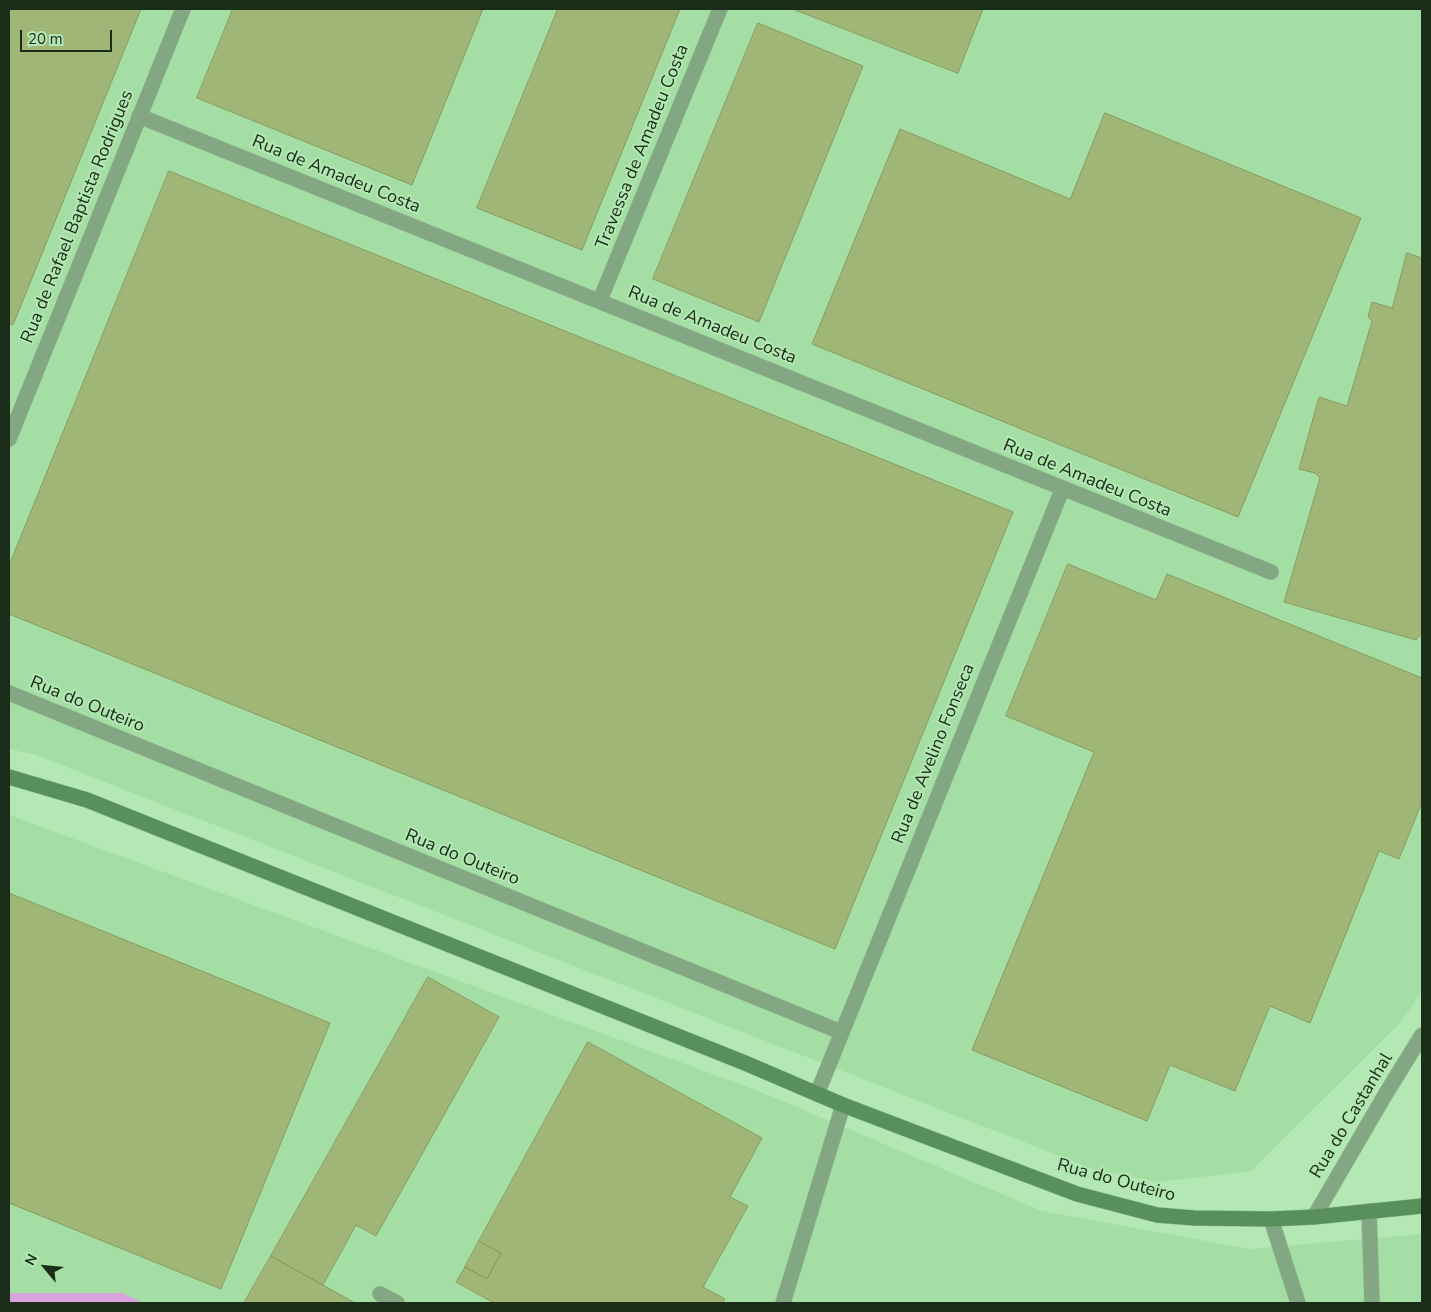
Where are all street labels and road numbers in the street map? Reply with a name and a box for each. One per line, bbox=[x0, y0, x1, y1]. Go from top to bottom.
street label: Travessa de Amadeu Costa bbox=[592, 41, 694, 253]
street label: Rua de Rafael Baptista Rodrigues bbox=[17, 87, 139, 347]
street label: Rua de Amadeu Costa bbox=[249, 131, 423, 219]
street label: Rua de Amadeu Costa bbox=[625, 282, 799, 370]
street label: Rua de Amadeu Costa bbox=[1000, 435, 1174, 523]
street label: Rua de Avelino Fonseca bbox=[888, 661, 980, 847]
street label: Rua do Outeiro bbox=[27, 672, 147, 738]
street label: Rua do Outeiro bbox=[402, 825, 522, 891]
street label: Rua do Castanhal bbox=[1306, 1049, 1398, 1183]
street label: Rua do Outeiro bbox=[1054, 1155, 1178, 1207]

